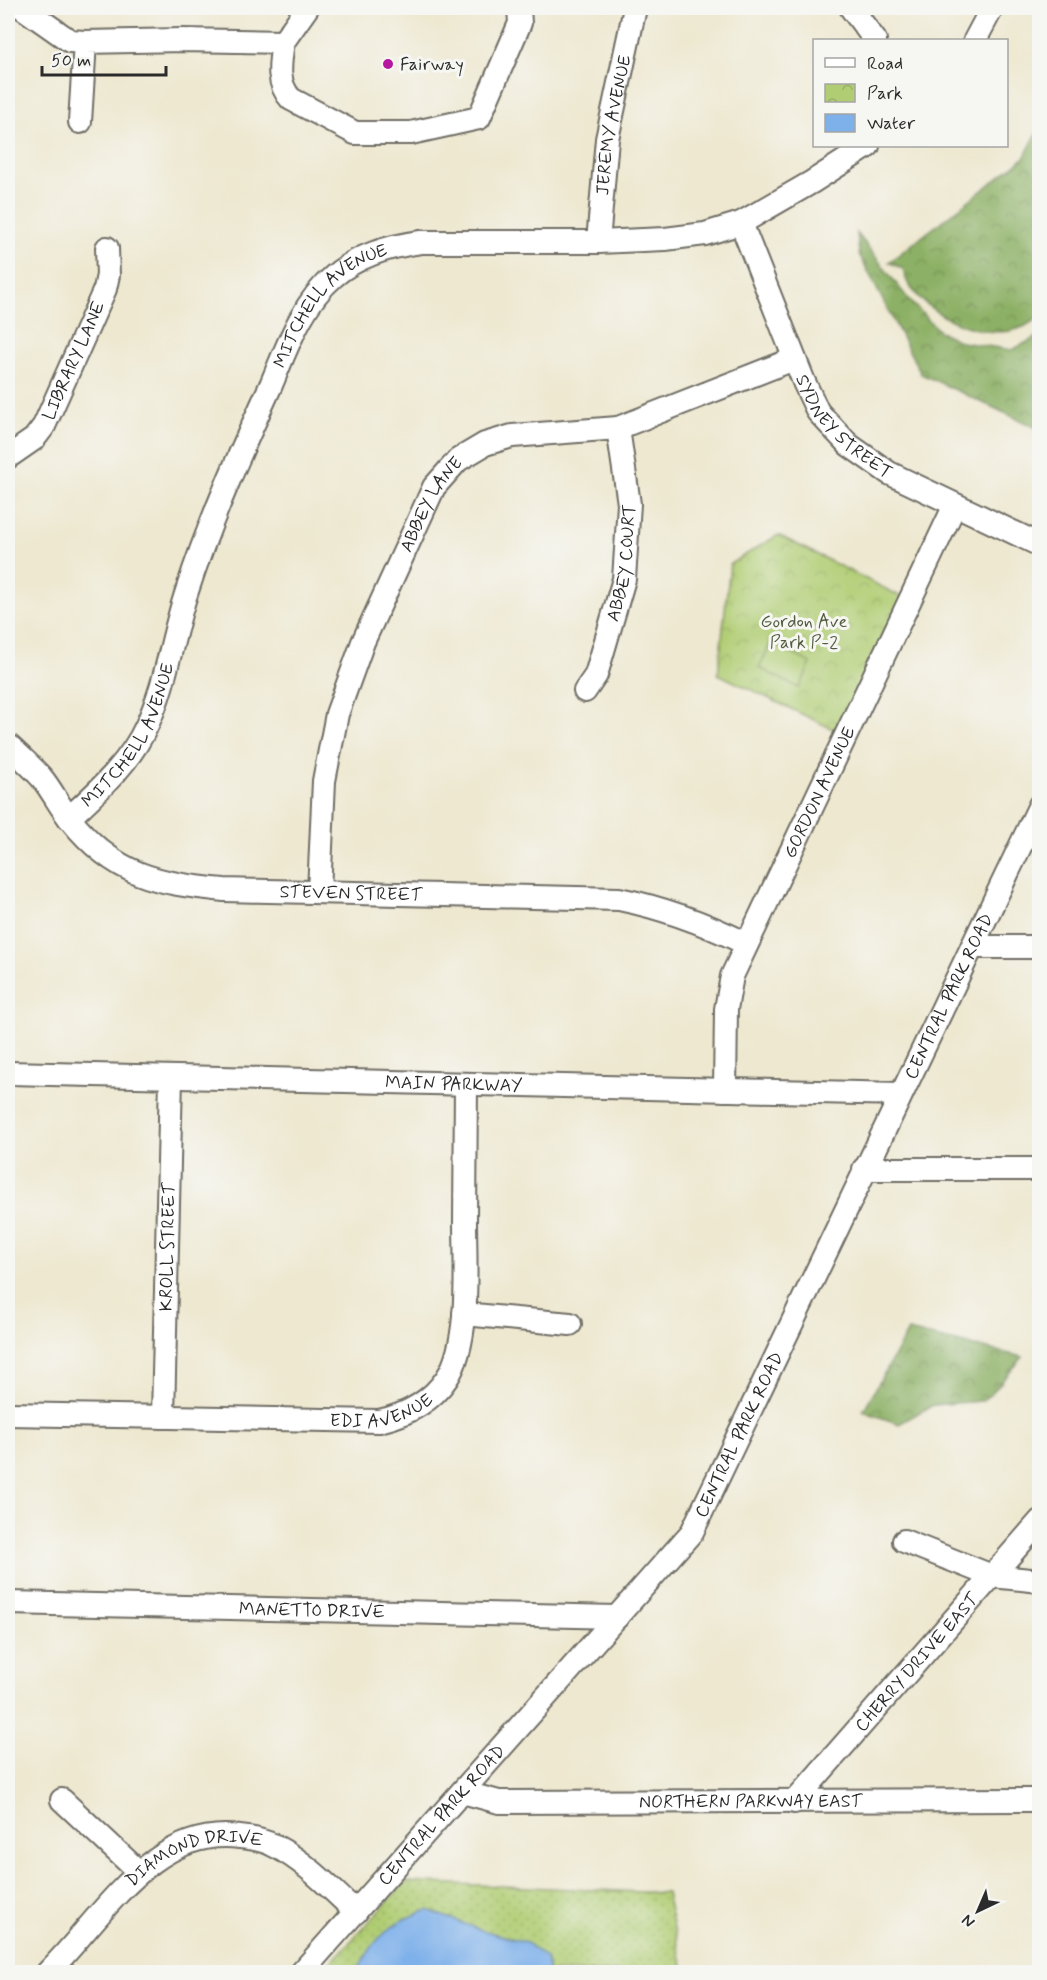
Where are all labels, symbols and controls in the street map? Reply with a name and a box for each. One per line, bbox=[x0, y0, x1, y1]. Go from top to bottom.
scale bar bbox=[42, 39, 166, 77]
legend bbox=[813, 39, 1008, 147]
text: 50 m bbox=[51, 49, 91, 73]
text: Road bbox=[867, 52, 903, 76]
place label: Fairway bbox=[400, 53, 464, 77]
street label: JEREMY AVENUE bbox=[591, 53, 638, 196]
marker: Fairway bbox=[381, 57, 395, 71]
text: Park bbox=[867, 82, 903, 106]
text: Water bbox=[867, 112, 916, 136]
street label: MITCHELL AVENUE bbox=[268, 238, 390, 372]
street label: LIBRARY LANE bbox=[37, 297, 111, 424]
street label: SYDNEY STREET bbox=[789, 371, 897, 485]
street label: ABBEY LANE bbox=[395, 452, 469, 556]
street label: ABBEY COURT bbox=[601, 503, 642, 625]
park label: Gordon Ave Park P-2 bbox=[761, 610, 848, 655]
street label: MITCHELL AVENUE bbox=[77, 661, 180, 813]
street label: GORDON AVENUE bbox=[779, 723, 861, 862]
street label: STEVEN STREET bbox=[279, 880, 423, 908]
street label: CENTRAL PARK ROAD bbox=[899, 910, 999, 1083]
street label: MAIN PARKWAY bbox=[385, 1071, 523, 1098]
street label: KROLL STREET bbox=[154, 1182, 182, 1312]
street label: CENTRAL PARK ROAD bbox=[690, 1348, 789, 1522]
street label: EDI AVENUE bbox=[330, 1388, 438, 1434]
street label: CHERRY DRIVE EAST bbox=[850, 1588, 985, 1737]
street label: MANETTO DRIVE bbox=[239, 1597, 385, 1625]
street label: CENTRAL PARK ROAD bbox=[373, 1740, 511, 1891]
street label: NORTHERN PARKWAY EAST bbox=[639, 1790, 863, 1814]
street label: DIAMOND DRIVE bbox=[121, 1825, 265, 1892]
north arrow bbox=[948, 1881, 1008, 1941]
text: N bbox=[957, 1909, 980, 1932]

